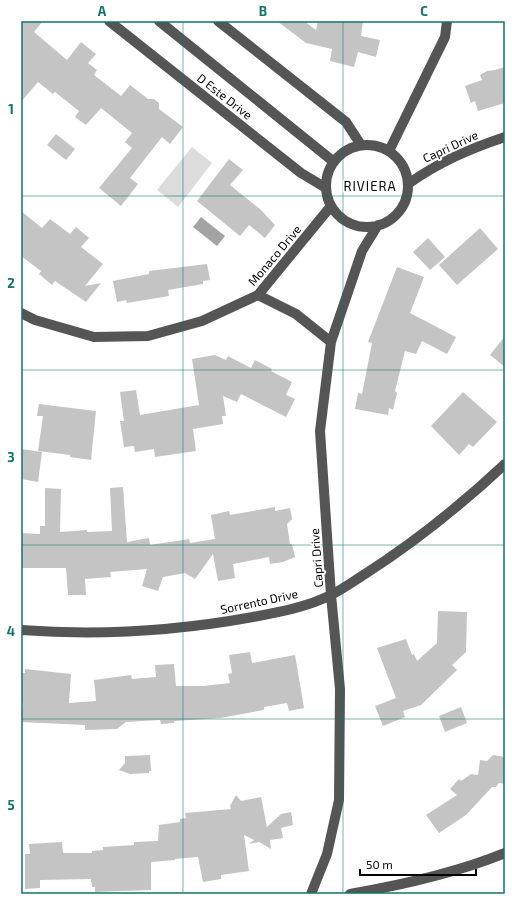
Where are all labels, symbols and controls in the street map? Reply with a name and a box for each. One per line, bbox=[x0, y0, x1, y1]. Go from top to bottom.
text: A bbox=[98, 3, 107, 19]
text: B bbox=[259, 3, 267, 19]
text: C bbox=[420, 3, 428, 19]
street label: D Este Drive bbox=[195, 70, 255, 122]
text: 1 bbox=[8, 101, 14, 117]
street label: Capri Drive bbox=[420, 127, 480, 165]
district label: RIVIERA bbox=[343, 178, 397, 194]
street label: Monaco Drive bbox=[245, 222, 303, 288]
text: 2 bbox=[7, 275, 15, 291]
text: 3 bbox=[7, 449, 15, 465]
street label: Capri Drive bbox=[307, 528, 325, 588]
street label: Sorrento Drive bbox=[219, 586, 299, 616]
text: 4 bbox=[7, 623, 15, 639]
text: 5 bbox=[7, 797, 15, 813]
scale bar bbox=[360, 851, 476, 877]
text: 50 m bbox=[366, 857, 393, 871]

